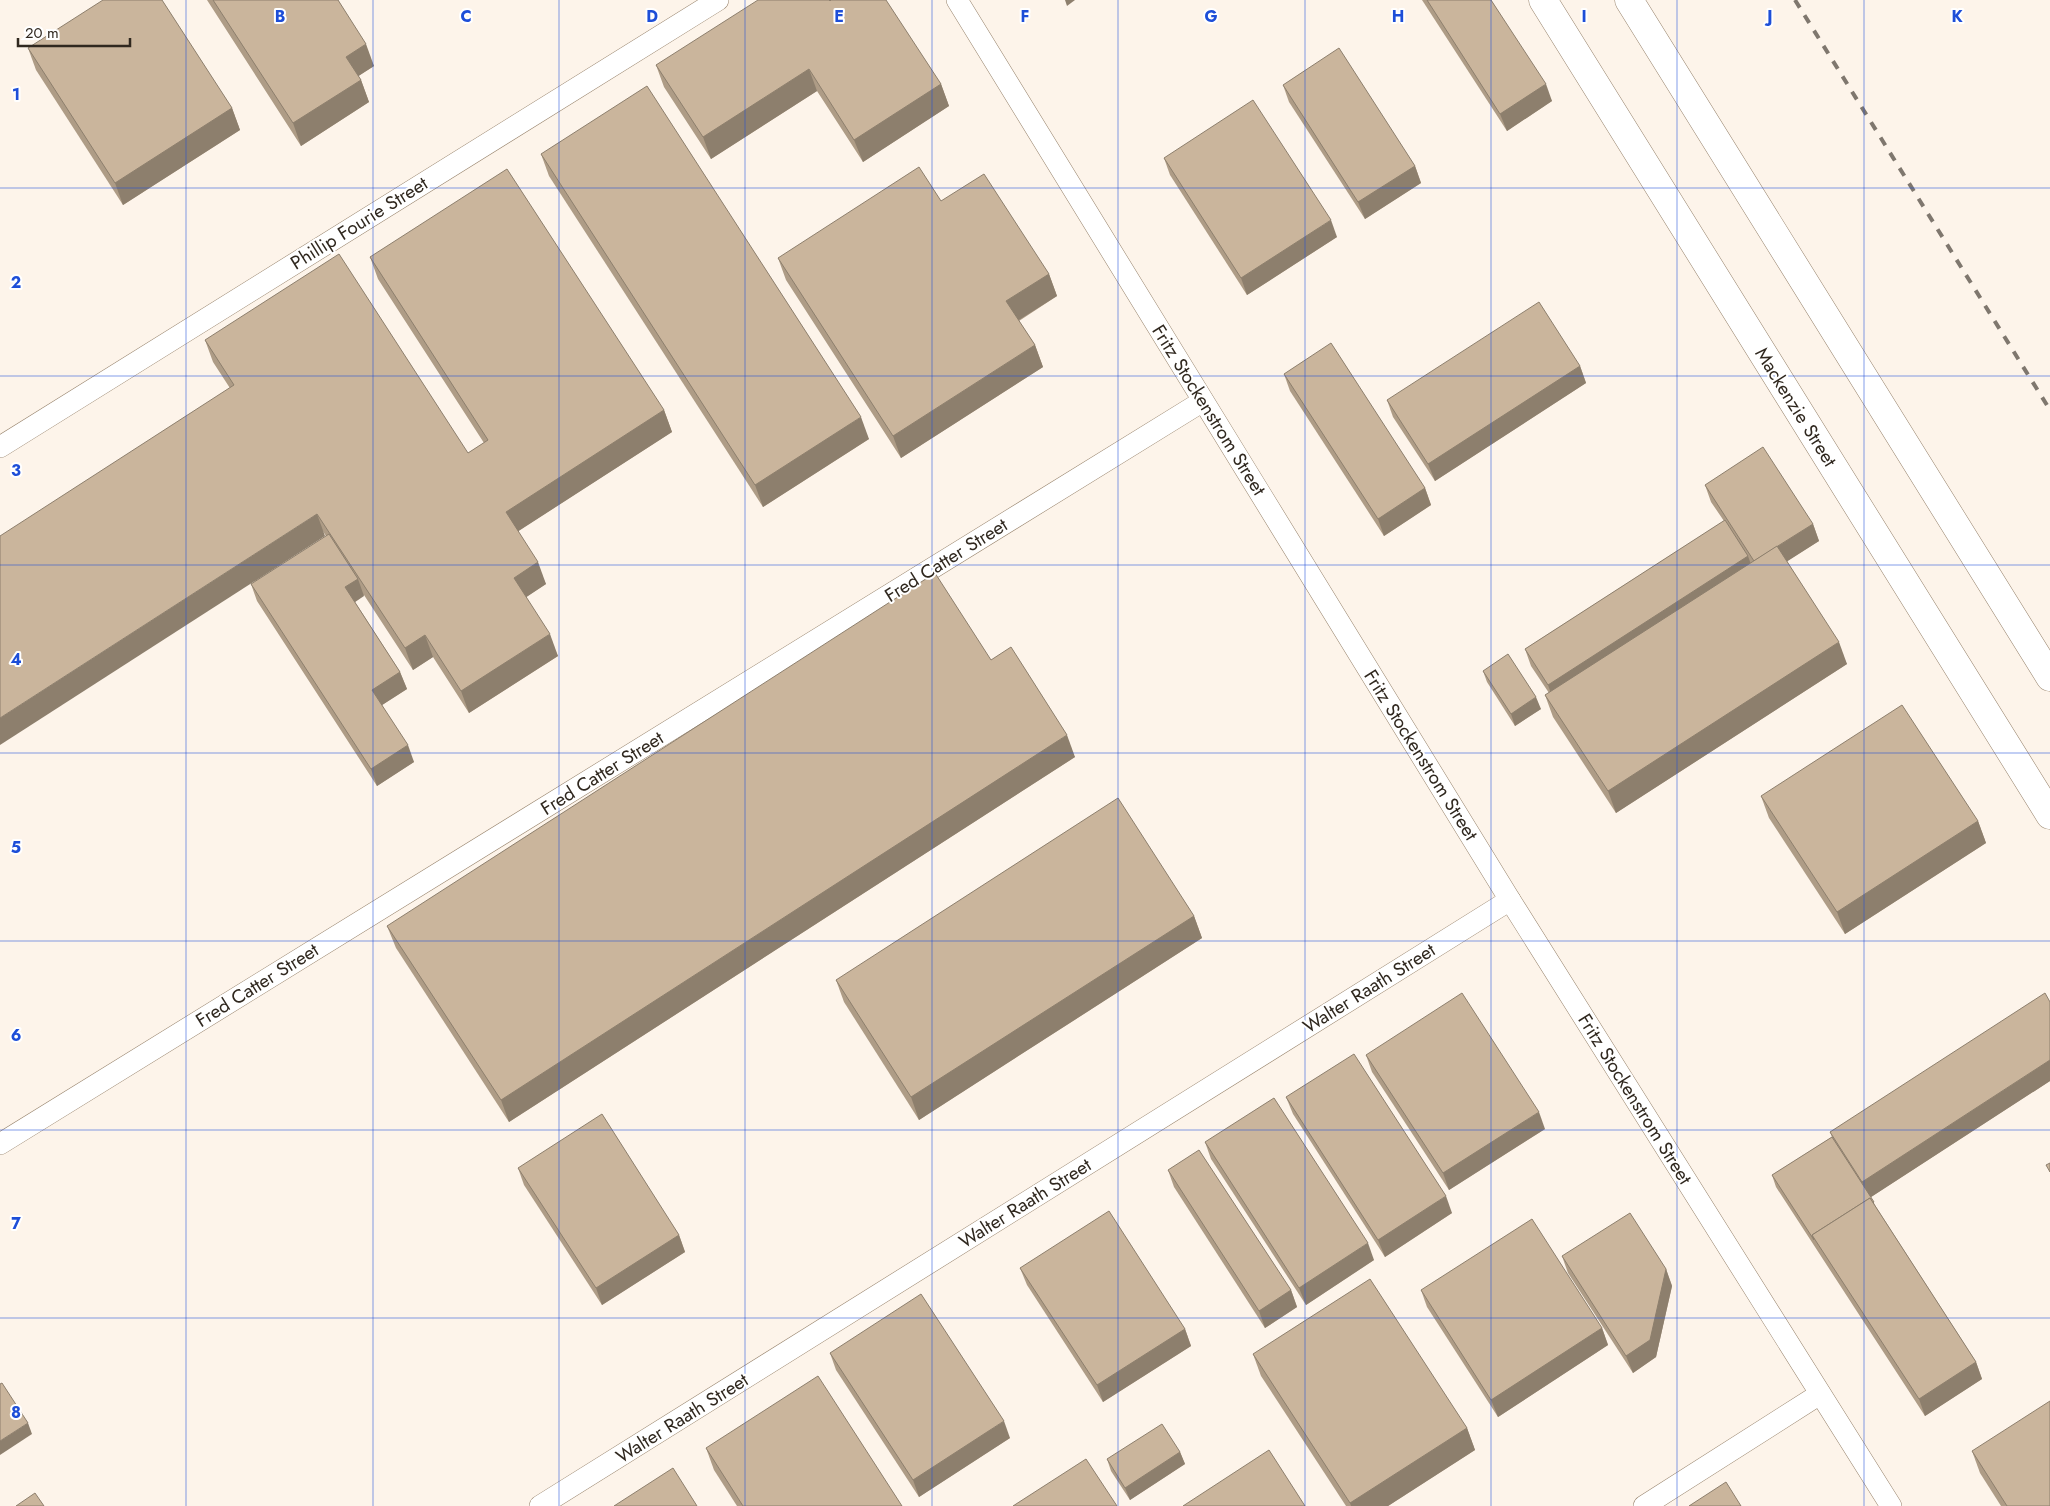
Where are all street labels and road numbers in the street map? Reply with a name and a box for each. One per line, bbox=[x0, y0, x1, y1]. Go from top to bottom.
street label: Phillip Fourie Street bbox=[285, 170, 433, 276]
street label: Fritz Stockenstrom Street bbox=[1145, 320, 1273, 501]
street label: Mackenzie Street bbox=[1749, 342, 1844, 472]
street label: Fred Catter Street bbox=[879, 511, 1013, 609]
street label: Fritz Stockenstrom Street bbox=[1357, 665, 1485, 846]
street label: Fred Catter Street bbox=[535, 724, 669, 822]
street label: Fred Catter Street bbox=[190, 936, 324, 1034]
street label: Walter Raath Street bbox=[1298, 936, 1441, 1040]
street label: Fritz Stockenstrom Street bbox=[1571, 1009, 1699, 1190]
street label: Walter Raath Street bbox=[954, 1151, 1097, 1255]
street label: Walter Raath Street bbox=[611, 1366, 754, 1470]

